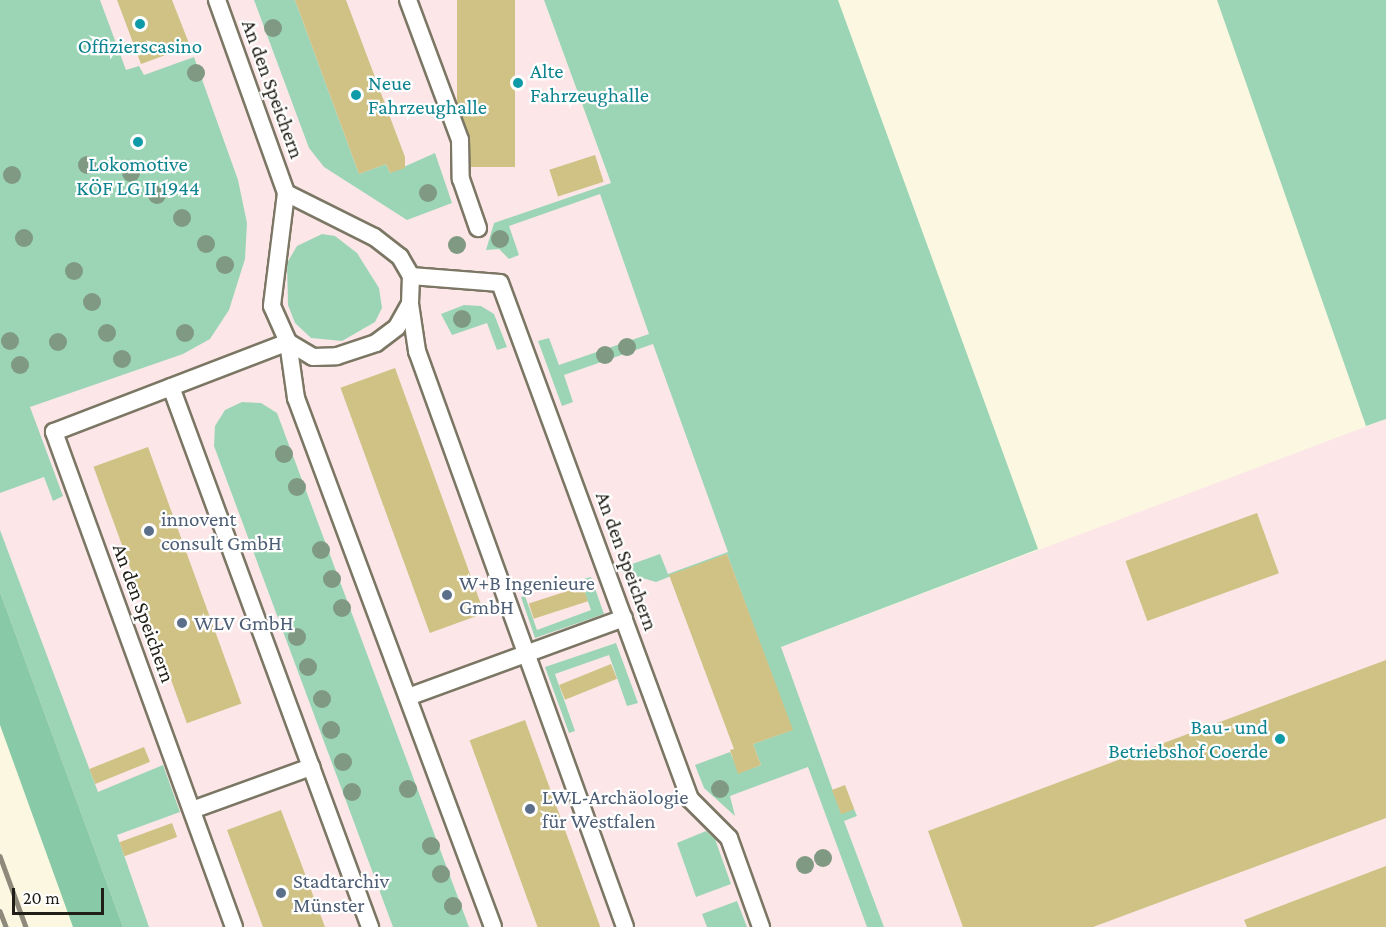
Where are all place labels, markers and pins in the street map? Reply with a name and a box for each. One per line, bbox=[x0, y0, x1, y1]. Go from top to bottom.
marker: Offizierscasino bbox=[133, 17, 147, 31]
place label: Offizierscasino bbox=[78, 33, 202, 59]
place label: Alte Fahrzeughalle bbox=[530, 58, 649, 108]
place label: Neue Fahrzeughalle bbox=[368, 70, 487, 120]
marker: Alte Fahrzeughalle bbox=[511, 76, 525, 90]
marker: Neue Fahrzeughalle bbox=[349, 88, 363, 102]
marker: Lokomotive KÖF LG II 1944 bbox=[131, 135, 145, 149]
place label: Lokomotive KÖF LG II 1944 bbox=[76, 151, 200, 201]
place label: innovent consult GmbH bbox=[161, 506, 282, 556]
marker: innovent consult GmbH bbox=[142, 524, 156, 538]
place label: W+B Ingenieure GmbH bbox=[459, 570, 595, 620]
marker: W+B Ingenieure GmbH bbox=[440, 588, 454, 602]
place label: WLV GmbH bbox=[194, 610, 293, 636]
marker: WLV GmbH bbox=[175, 616, 189, 630]
place label: Bau- und Betriebshof Coerde bbox=[1108, 714, 1268, 764]
marker: Bau- und Betriebshof Coerde bbox=[1273, 732, 1287, 746]
place label: LWL-Archäologie für Westfalen bbox=[542, 784, 689, 834]
marker: LWL-Archäologie für Westfalen bbox=[523, 802, 537, 816]
place label: Stadtarchiv Münster bbox=[293, 868, 389, 918]
marker: Stadtarchiv Münster bbox=[274, 886, 288, 900]

